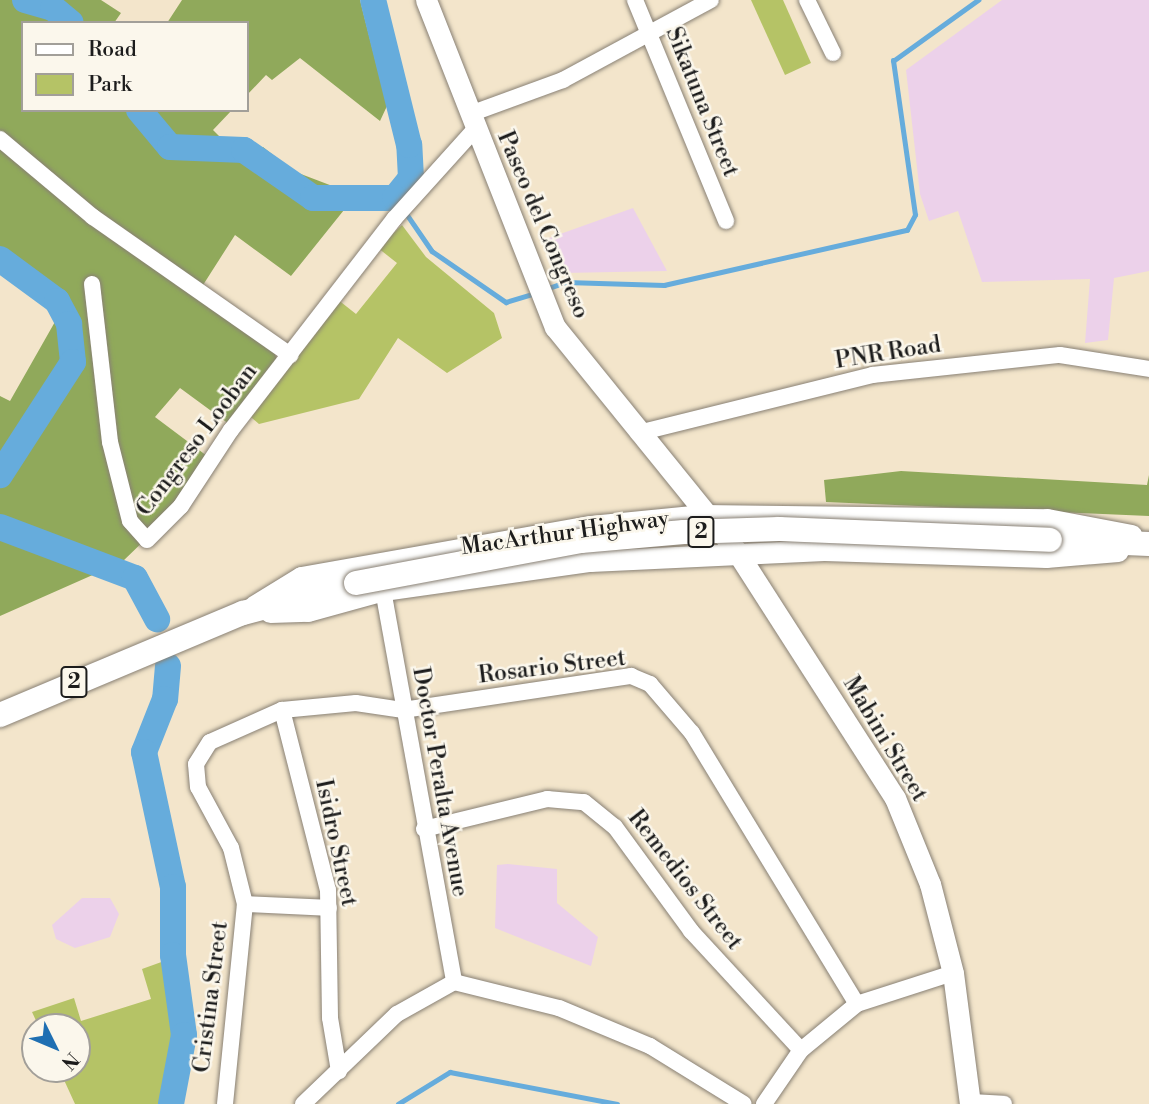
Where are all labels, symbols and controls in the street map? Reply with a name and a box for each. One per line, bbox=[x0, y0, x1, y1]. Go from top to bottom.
legend bbox=[21, 21, 248, 112]
street label: Sikatuna Street bbox=[659, 23, 745, 181]
text: Road bbox=[88, 37, 137, 63]
text: Park bbox=[88, 72, 132, 98]
street label: Paseo del Congreso bbox=[491, 127, 595, 323]
street label: PNR Road bbox=[833, 331, 943, 375]
street label: Congreso Looban bbox=[131, 358, 263, 522]
street label: MacArthur Highway bbox=[459, 505, 671, 561]
road number: 2 bbox=[687, 514, 715, 550]
street label: Rosario Street bbox=[477, 644, 627, 690]
road number: 2 bbox=[60, 664, 88, 700]
street label: Doctor Peralta Avenue bbox=[406, 665, 474, 899]
street label: Mabini Street bbox=[837, 671, 933, 807]
street label: Isidro Street bbox=[309, 777, 363, 909]
street label: Remedios Street bbox=[622, 805, 748, 955]
street label: Cristina Street bbox=[188, 920, 234, 1074]
north arrow bbox=[21, 1013, 91, 1083]
text: N bbox=[56, 1047, 84, 1075]

